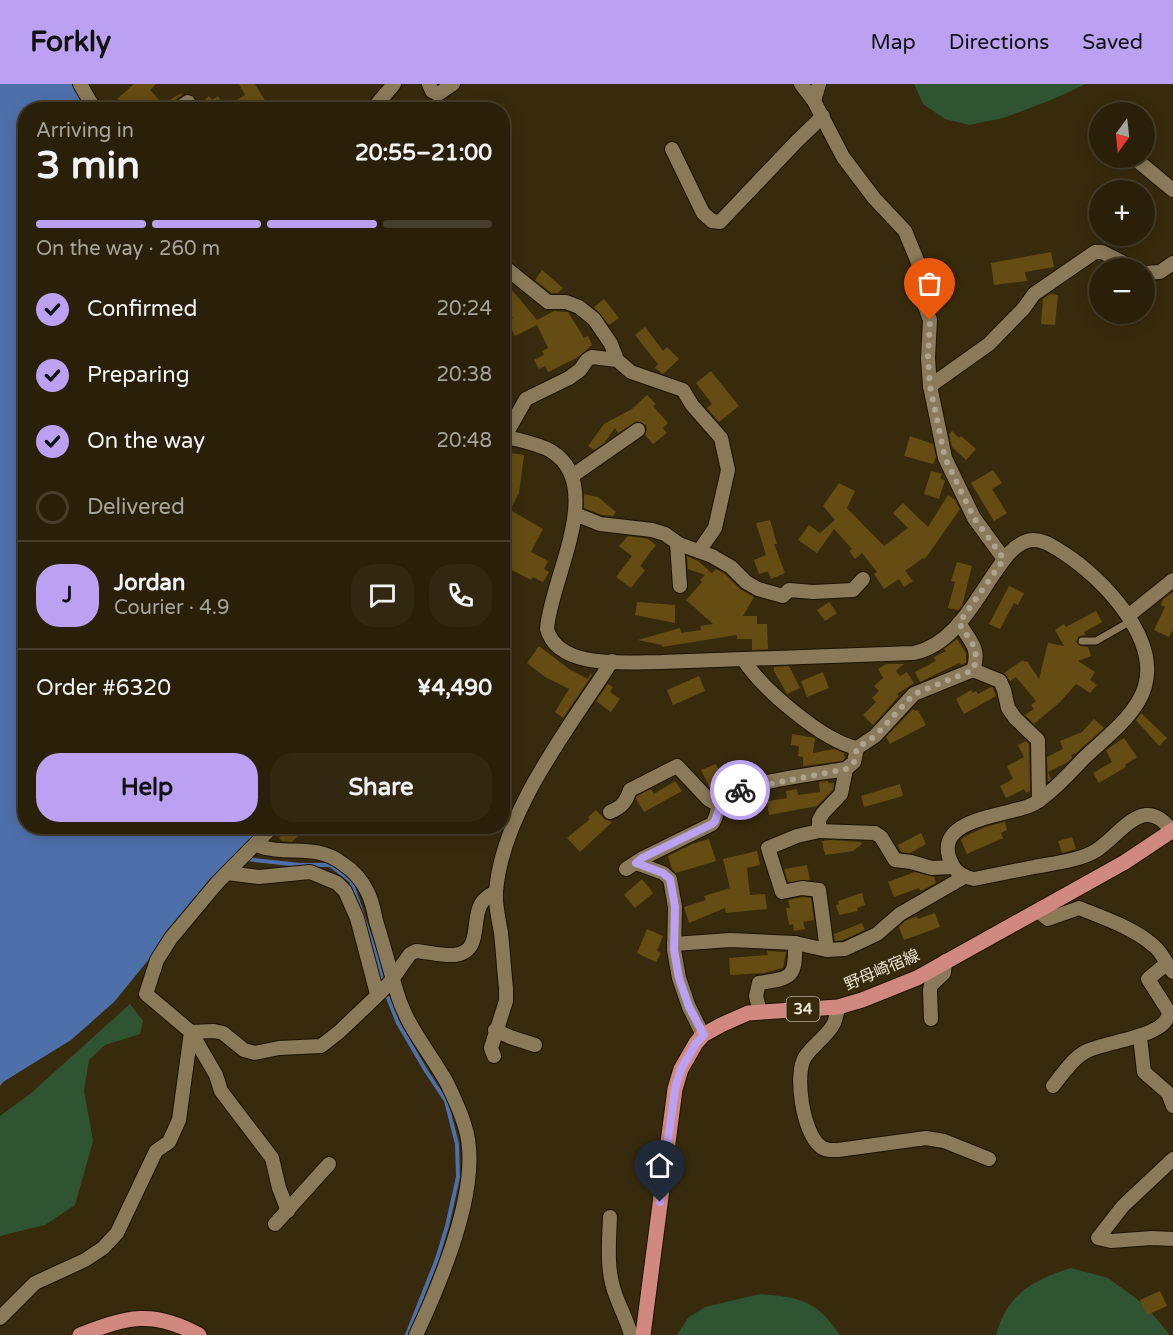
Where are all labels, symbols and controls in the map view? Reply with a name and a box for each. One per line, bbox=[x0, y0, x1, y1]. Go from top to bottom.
text: Forkly bbox=[30, 25, 111, 59]
text: Map bbox=[870, 30, 916, 55]
text: Directions bbox=[949, 30, 1049, 55]
text: Saved bbox=[1082, 30, 1143, 55]
north arrow bbox=[1089, 102, 1155, 168]
map controls bbox=[1089, 102, 1155, 324]
text: Arriving in bbox=[36, 119, 134, 143]
text: 20:55–21:00 bbox=[355, 140, 492, 166]
text: 3 min bbox=[36, 142, 140, 189]
button: + bbox=[1089, 180, 1155, 246]
text: On the way · 260 m bbox=[36, 237, 220, 261]
pin bbox=[904, 258, 955, 320]
button: − bbox=[1089, 258, 1155, 324]
icon: bag bbox=[913, 267, 946, 300]
icon: check bbox=[36, 293, 69, 326]
text: Confirmed bbox=[87, 296, 197, 322]
text: 20:24 bbox=[437, 297, 492, 321]
icon: check bbox=[36, 359, 69, 392]
text: Preparing bbox=[87, 362, 190, 388]
text: 20:38 bbox=[437, 363, 492, 387]
icon: check bbox=[36, 425, 69, 458]
text: On the way bbox=[87, 428, 205, 454]
text: 20:48 bbox=[437, 429, 492, 453]
text: Delivered bbox=[87, 494, 185, 520]
button: chat bbox=[351, 564, 414, 627]
button: phone bbox=[429, 564, 492, 627]
text: Jordan bbox=[114, 570, 185, 596]
text: J bbox=[62, 582, 73, 608]
text: Courier · 4.9 bbox=[114, 596, 229, 620]
text: Order #6320 bbox=[36, 675, 171, 701]
text: ¥4,490 bbox=[417, 675, 492, 701]
button: Help bbox=[36, 753, 258, 822]
button: Share bbox=[270, 753, 492, 822]
courier bbox=[710, 760, 770, 820]
icon: bike bbox=[724, 774, 757, 807]
street label: 野母崎宿線 bbox=[841, 945, 923, 995]
road number: 34 bbox=[786, 997, 820, 1021]
pin bbox=[634, 1140, 685, 1202]
icon: home bbox=[643, 1149, 676, 1182]

